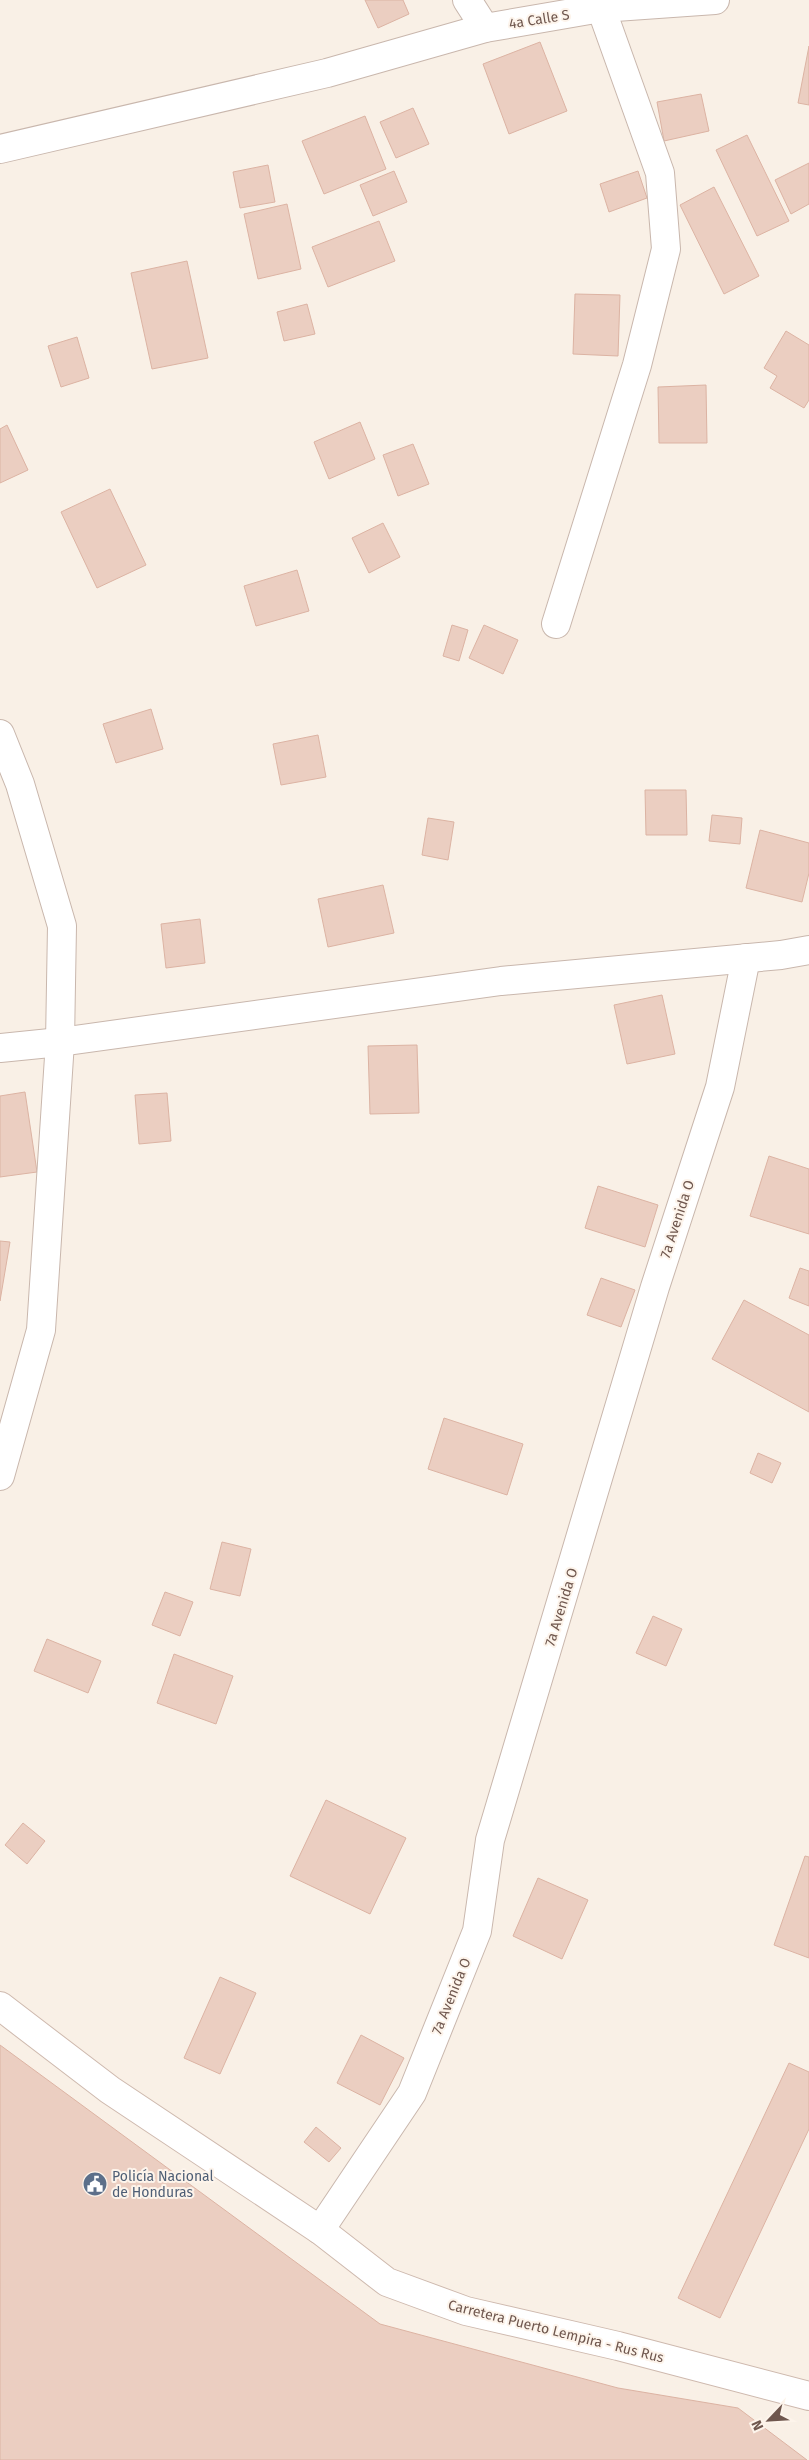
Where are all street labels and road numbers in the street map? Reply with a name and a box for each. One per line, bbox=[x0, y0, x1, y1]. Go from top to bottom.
street label: 4a Calle S bbox=[508, 6, 571, 33]
street label: 7a Avenida O bbox=[657, 1178, 698, 1260]
street label: 7a Avenida O bbox=[541, 1566, 581, 1648]
street label: 7a Avenida O bbox=[428, 1955, 475, 2037]
street label: Carretera Puerto Lempira - Rus Rus bbox=[446, 2296, 666, 2367]

